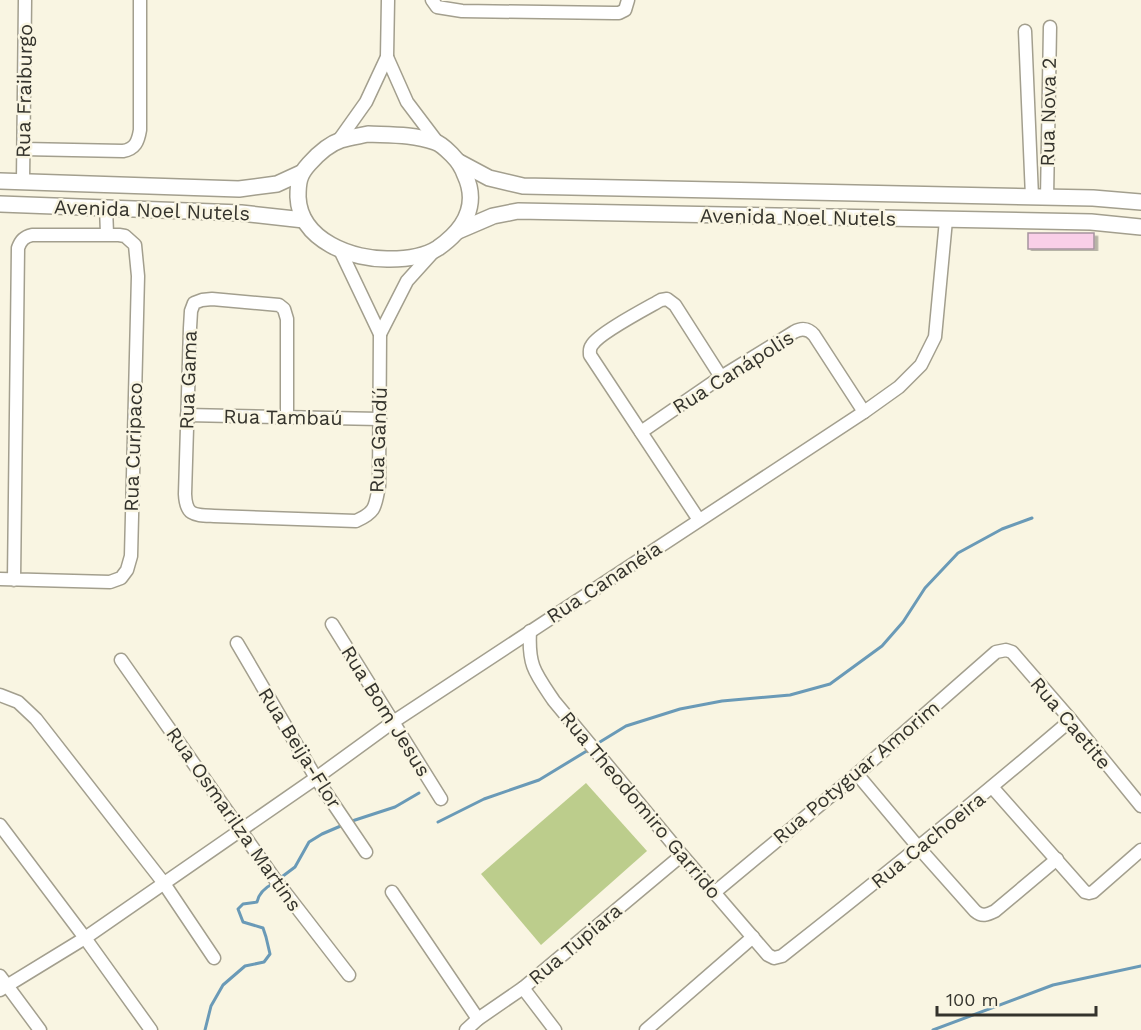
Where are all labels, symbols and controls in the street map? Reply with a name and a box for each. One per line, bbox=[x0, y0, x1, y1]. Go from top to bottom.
street label: Rua Fraiburgo bbox=[11, 24, 37, 158]
street label: Rua Nova 2 bbox=[1035, 57, 1061, 167]
street label: Avenida Noel Nutels bbox=[54, 195, 250, 225]
street label: Avenida Noel Nutels bbox=[700, 203, 896, 231]
street label: Rua Canápolis bbox=[668, 325, 798, 419]
street label: Rua Gama bbox=[174, 330, 202, 430]
street label: Rua Curipaco bbox=[119, 382, 147, 512]
street label: Rua Gandú bbox=[364, 387, 392, 493]
street label: Rua Tambaú bbox=[223, 404, 343, 430]
street label: Rua Cananéia bbox=[542, 536, 666, 628]
street label: Rua Bom Jesus bbox=[336, 641, 436, 781]
street label: Rua Caetite bbox=[1025, 672, 1117, 774]
street label: Rua Beija-Flor bbox=[253, 683, 347, 813]
street label: Rua Potyguar Amorim bbox=[768, 695, 944, 849]
street label: Rua Theodomiro Garrido bbox=[555, 706, 727, 904]
street label: Rua Osmarilza Martins bbox=[161, 722, 307, 916]
street label: Rua Cachoeira bbox=[866, 787, 990, 893]
street label: Rua Tupiara bbox=[524, 898, 626, 990]
scale bar bbox=[937, 979, 1096, 1017]
text: 100 m bbox=[946, 989, 999, 1010]

